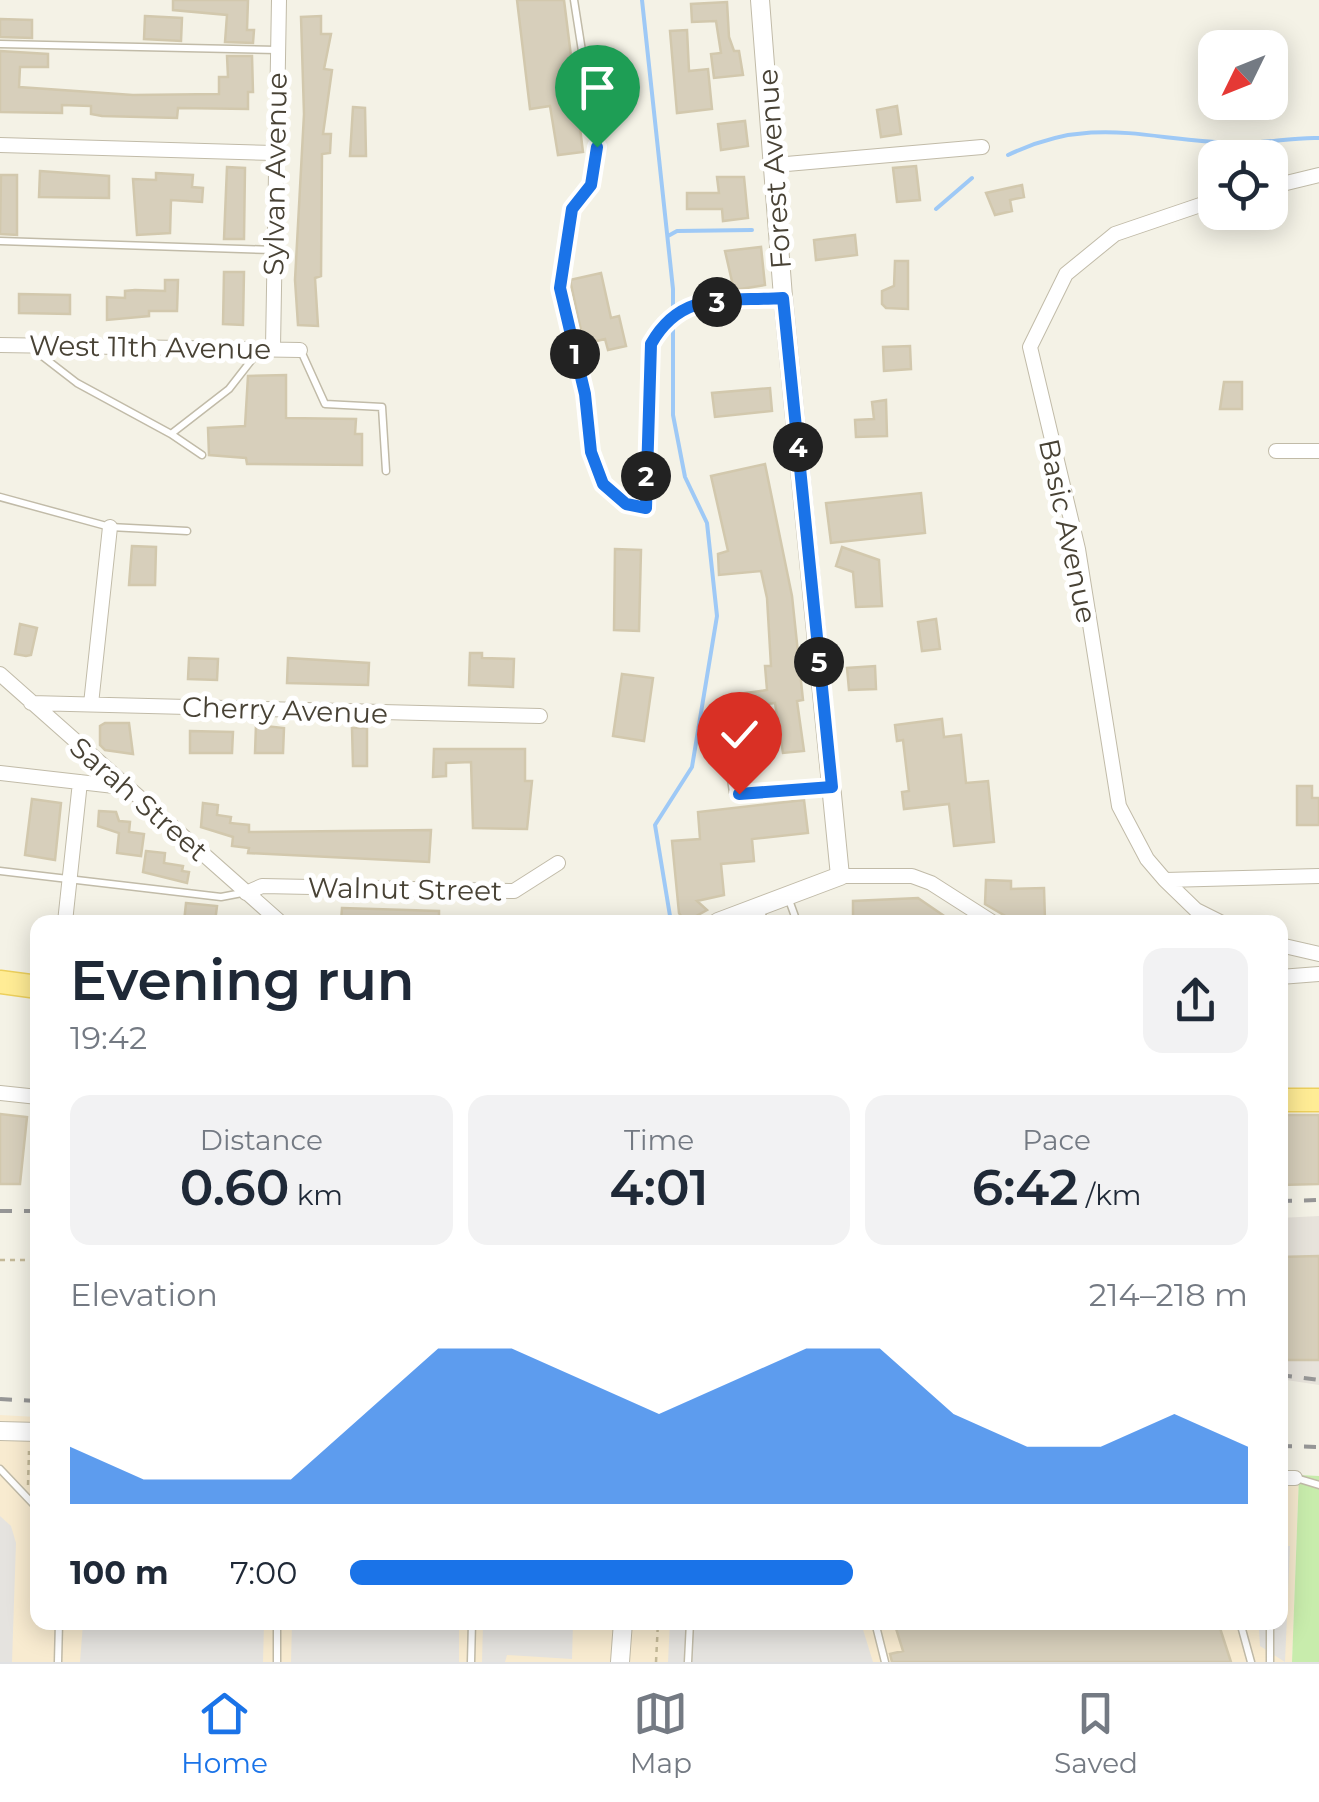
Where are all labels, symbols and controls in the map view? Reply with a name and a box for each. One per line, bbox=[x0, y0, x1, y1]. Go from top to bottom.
north arrow bbox=[1198, 30, 1288, 120]
map controls bbox=[1198, 30, 1288, 230]
pin bbox=[555, 45, 640, 148]
icon: arrive bbox=[570, 60, 625, 115]
street label: Forest Avenue bbox=[750, 68, 798, 270]
street label: Sylvan Avenue bbox=[256, 72, 294, 276]
button: locate bbox=[1198, 140, 1288, 230]
pin: 3 bbox=[692, 277, 742, 327]
text: 3 bbox=[709, 285, 725, 319]
street label: West 11th Avenue bbox=[29, 328, 271, 366]
pin: 1 bbox=[550, 329, 600, 379]
text: 1 bbox=[570, 337, 580, 371]
pin: 4 bbox=[773, 422, 823, 472]
text: 4 bbox=[788, 430, 808, 464]
street label: Basic Avenue bbox=[1032, 436, 1104, 626]
pin: 2 bbox=[621, 451, 671, 501]
text: 2 bbox=[638, 459, 654, 493]
pin: 5 bbox=[794, 637, 844, 687]
text: 5 bbox=[811, 645, 827, 679]
street label: Cherry Avenue bbox=[182, 689, 388, 731]
pin bbox=[697, 692, 782, 795]
icon: check bbox=[712, 707, 767, 762]
street label: Sarah Street bbox=[63, 730, 215, 868]
street label: Walnut Street bbox=[307, 870, 503, 908]
text: Evening run bbox=[70, 947, 415, 1014]
button: share bbox=[1143, 948, 1248, 1053]
text: 19:42 bbox=[70, 1018, 147, 1057]
text: Distance bbox=[200, 1123, 323, 1157]
text: Time bbox=[624, 1123, 694, 1157]
text: Pace bbox=[1022, 1123, 1091, 1157]
text: 0.60 bbox=[180, 1157, 289, 1218]
text: 4:01 bbox=[609, 1157, 709, 1218]
text: 6:42 bbox=[972, 1157, 1078, 1218]
text: km bbox=[289, 1178, 343, 1212]
text: /km bbox=[1078, 1178, 1142, 1212]
text: Elevation bbox=[70, 1275, 218, 1314]
text: 214–218 m bbox=[1089, 1275, 1248, 1314]
text: 100 m bbox=[70, 1553, 169, 1592]
text: 7:00 bbox=[230, 1553, 297, 1592]
tab: Home bbox=[181, 1686, 268, 1780]
tab: Map bbox=[630, 1686, 692, 1780]
tab: Saved bbox=[1054, 1686, 1138, 1780]

